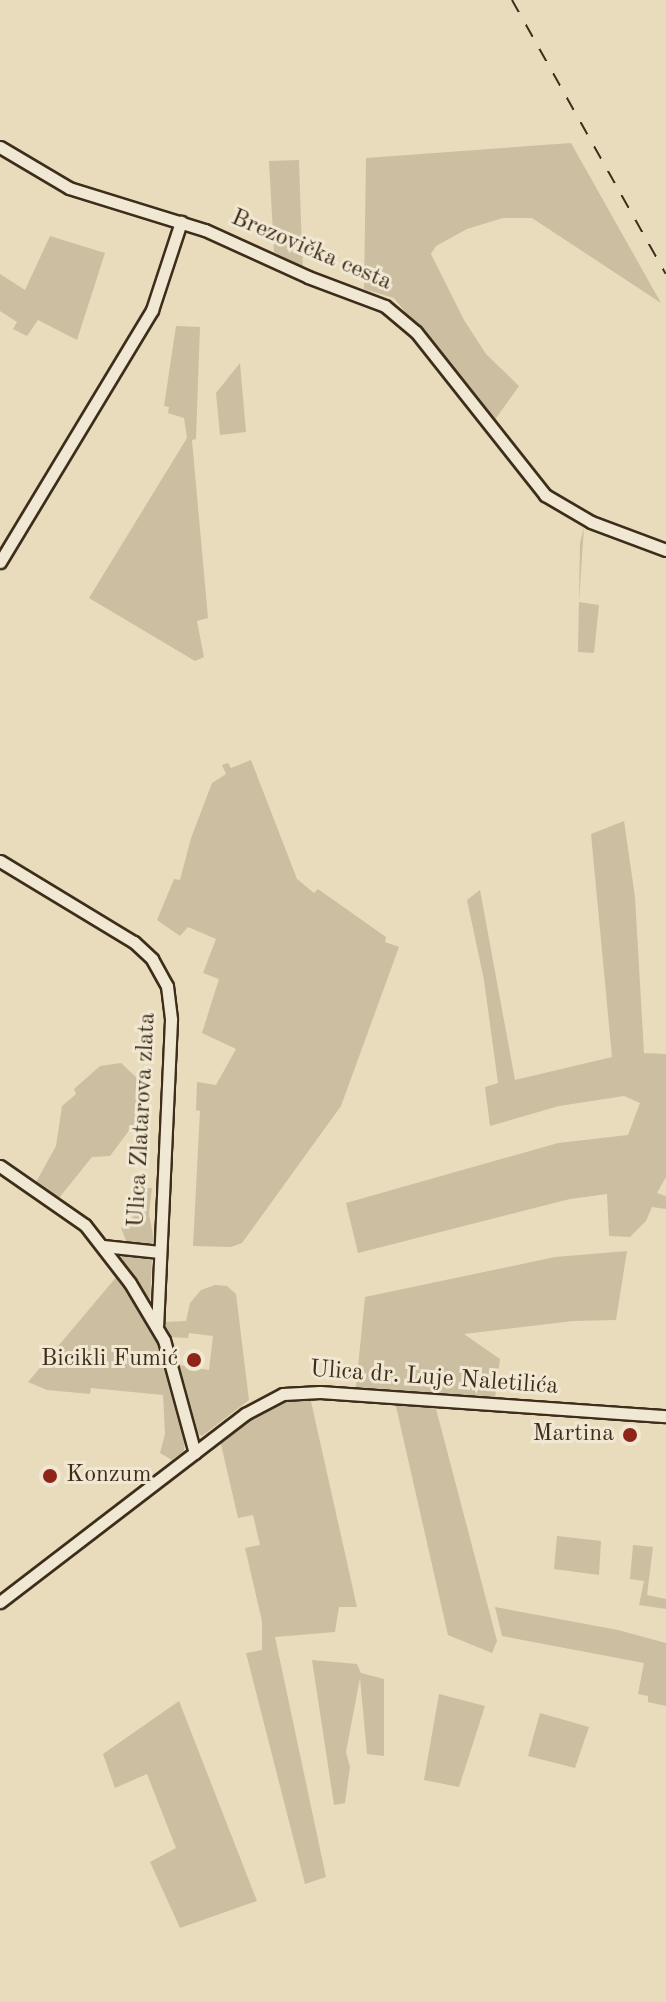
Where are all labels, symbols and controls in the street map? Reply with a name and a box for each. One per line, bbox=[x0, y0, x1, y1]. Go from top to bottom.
street label: Brezovička cesta bbox=[226, 204, 396, 298]
street label: Ulica Zlatarova zlata bbox=[123, 1012, 163, 1228]
place label: Bicikli Fumić bbox=[41, 1346, 178, 1374]
marker: Bicikli Fumić bbox=[185, 1351, 203, 1369]
street label: Ulica dr. Luje Naletilića bbox=[309, 1356, 559, 1402]
place label: Martina bbox=[532, 1421, 614, 1449]
marker: Martina bbox=[621, 1426, 639, 1444]
place label: Konzum bbox=[66, 1462, 151, 1490]
marker: Konzum bbox=[41, 1467, 59, 1485]

